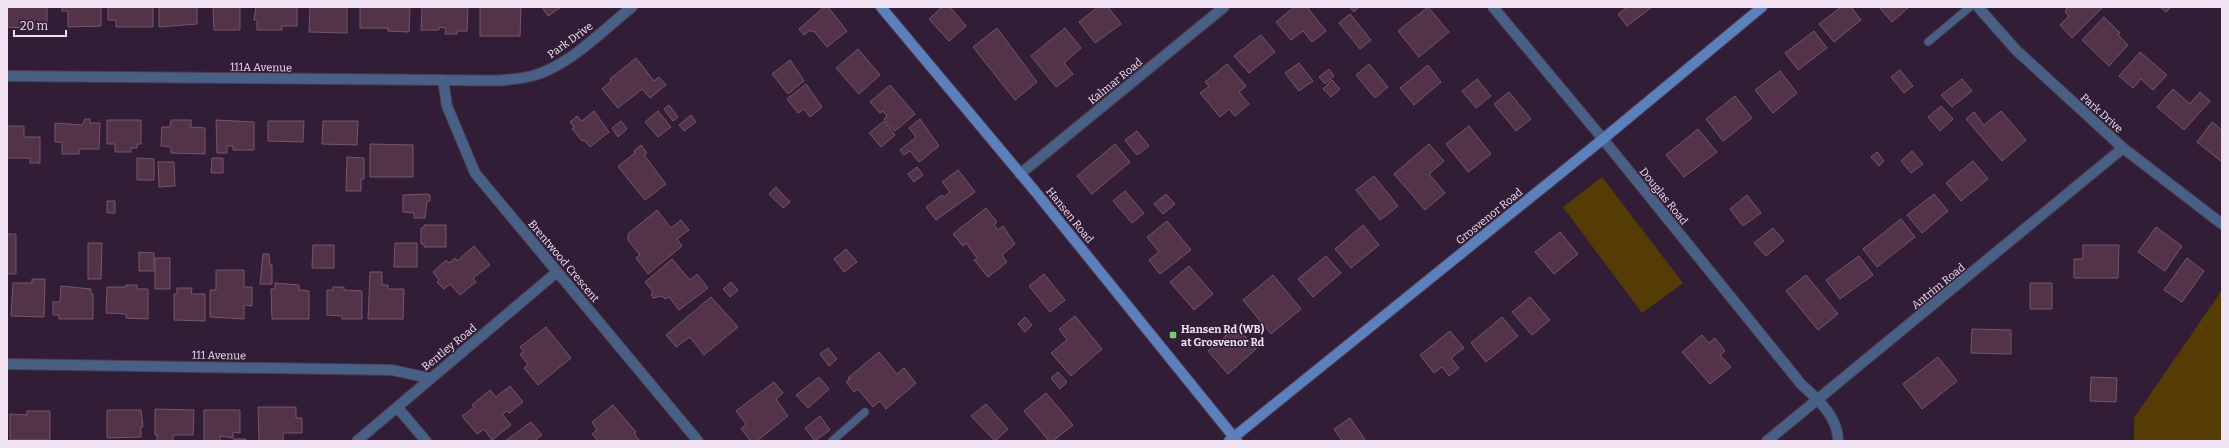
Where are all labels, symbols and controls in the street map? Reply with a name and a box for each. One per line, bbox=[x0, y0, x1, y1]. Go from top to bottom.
scale bar bbox=[14, 12, 66, 38]
text: 20 m bbox=[20, 19, 49, 33]
street label: Park Drive bbox=[545, 20, 595, 61]
street label: Kalmar Road bbox=[1086, 55, 1145, 107]
street label: 111A Avenue bbox=[230, 60, 292, 75]
street label: Park Drive bbox=[2078, 91, 2126, 136]
street label: Douglas Road bbox=[1637, 165, 1691, 228]
street label: Hansen Road bbox=[1043, 185, 1096, 246]
street label: Grosvenor Road bbox=[1453, 185, 1526, 247]
street label: Brentwood Crescent bbox=[525, 218, 602, 305]
street label: Antrim Road bbox=[1909, 261, 1968, 312]
street label: Bentley Road bbox=[419, 321, 480, 373]
place label: Hansen Rd (WB) at Grosvenor Rd bbox=[1181, 323, 1265, 349]
marker: Hansen Rd (WB) at Grosvenor Rd bbox=[1168, 330, 1178, 340]
street label: 111 Avenue bbox=[192, 349, 246, 362]

